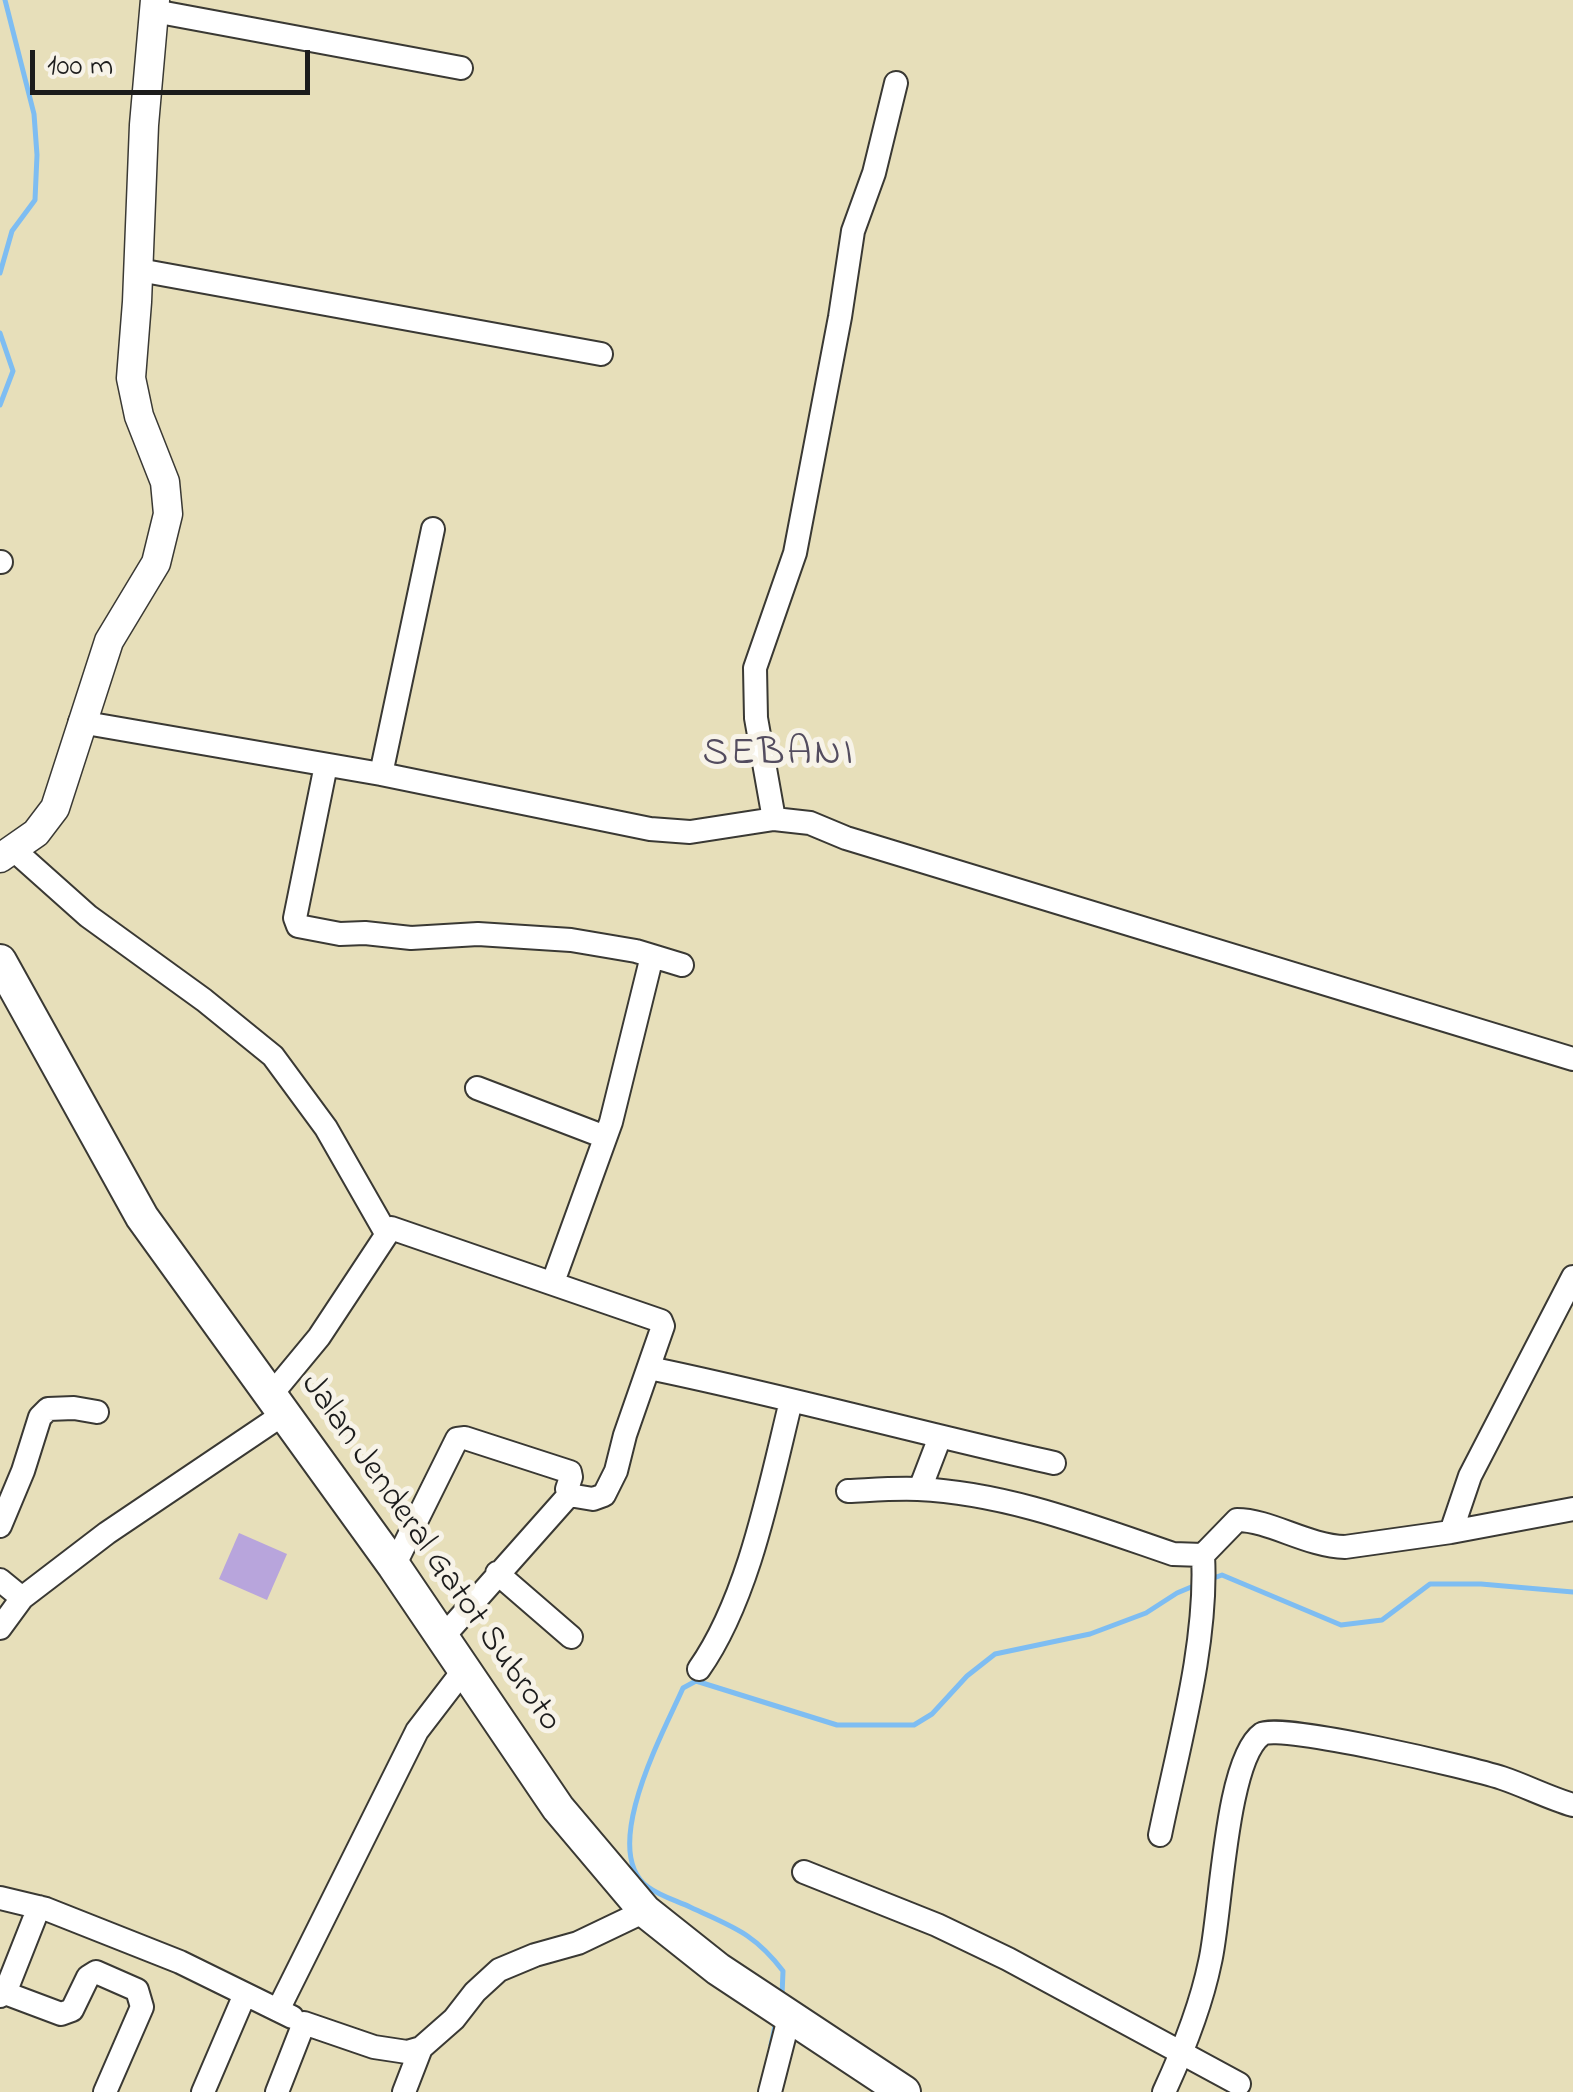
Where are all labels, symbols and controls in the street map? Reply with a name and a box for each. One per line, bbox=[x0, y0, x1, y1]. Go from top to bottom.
scale bar bbox=[35, 30, 315, 92]
text: 100 m bbox=[47, 45, 113, 89]
district label: SEBANI bbox=[703, 732, 855, 780]
street label: Jalan Jenderal Gatot Subroto bbox=[289, 1367, 569, 1741]

